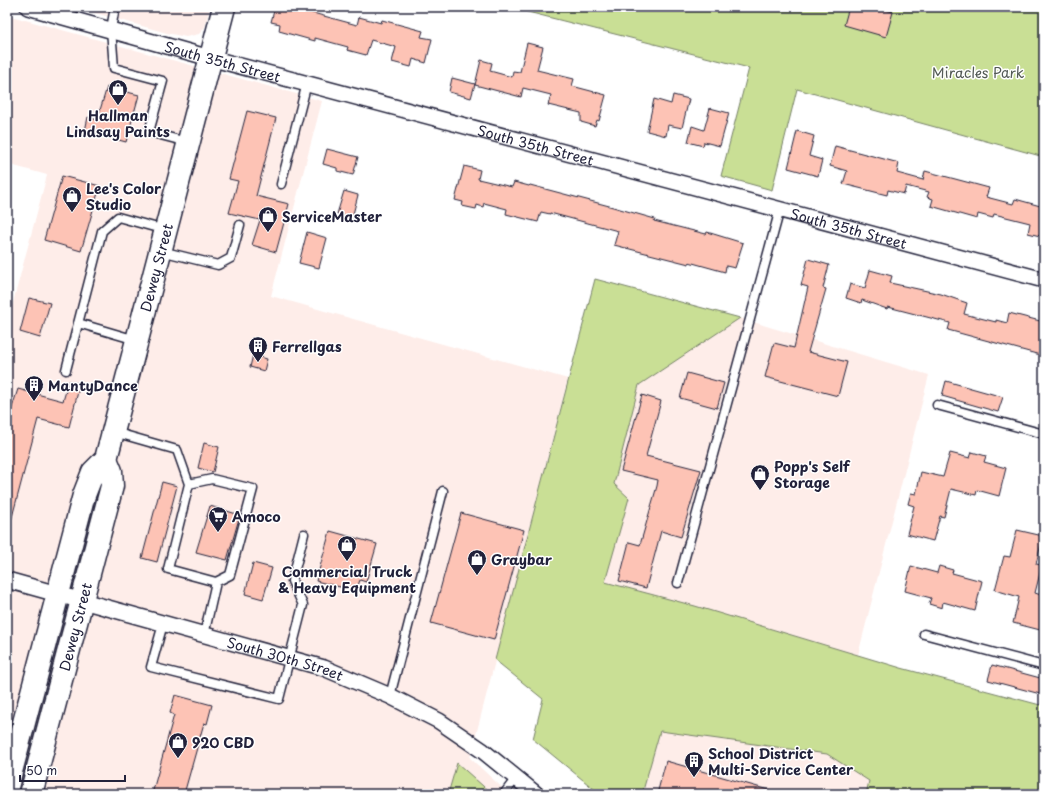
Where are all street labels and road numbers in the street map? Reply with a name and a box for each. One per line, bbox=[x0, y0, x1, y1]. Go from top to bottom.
street label: South 35th Street bbox=[162, 35, 283, 87]
street label: South 35th Street bbox=[475, 119, 596, 170]
street label: South 35th Street bbox=[788, 203, 910, 254]
street label: Dewey Street bbox=[134, 221, 178, 314]
street label: Dewey Street bbox=[53, 580, 97, 673]
street label: South 30th Street bbox=[225, 631, 347, 686]

